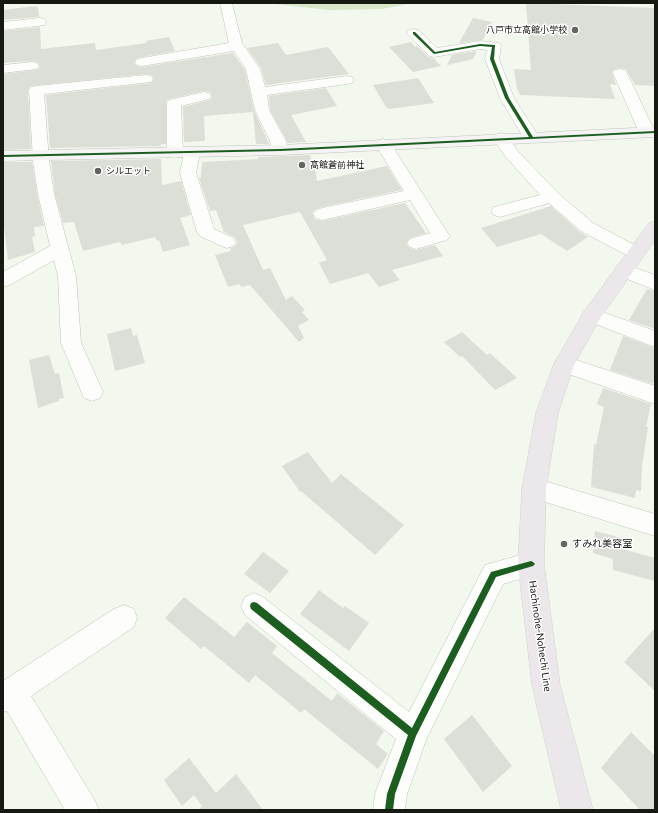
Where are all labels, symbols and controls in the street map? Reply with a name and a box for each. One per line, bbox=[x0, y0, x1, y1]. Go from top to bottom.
place label: 八戸市立高館小学校 bbox=[486, 25, 567, 35]
marker: 八戸市立高館小学校 bbox=[570, 25, 580, 35]
marker: 髙館蒼前神社 bbox=[297, 160, 307, 170]
place label: 髙館蒼前神社 bbox=[310, 160, 364, 170]
marker: シルエット bbox=[93, 166, 103, 176]
place label: シルエット bbox=[106, 166, 151, 176]
place label: すみれ美容室 bbox=[572, 538, 632, 550]
marker: すみれ美容室 bbox=[559, 539, 569, 549]
street label: Hachinohe-Nohechi Line bbox=[526, 580, 554, 692]

